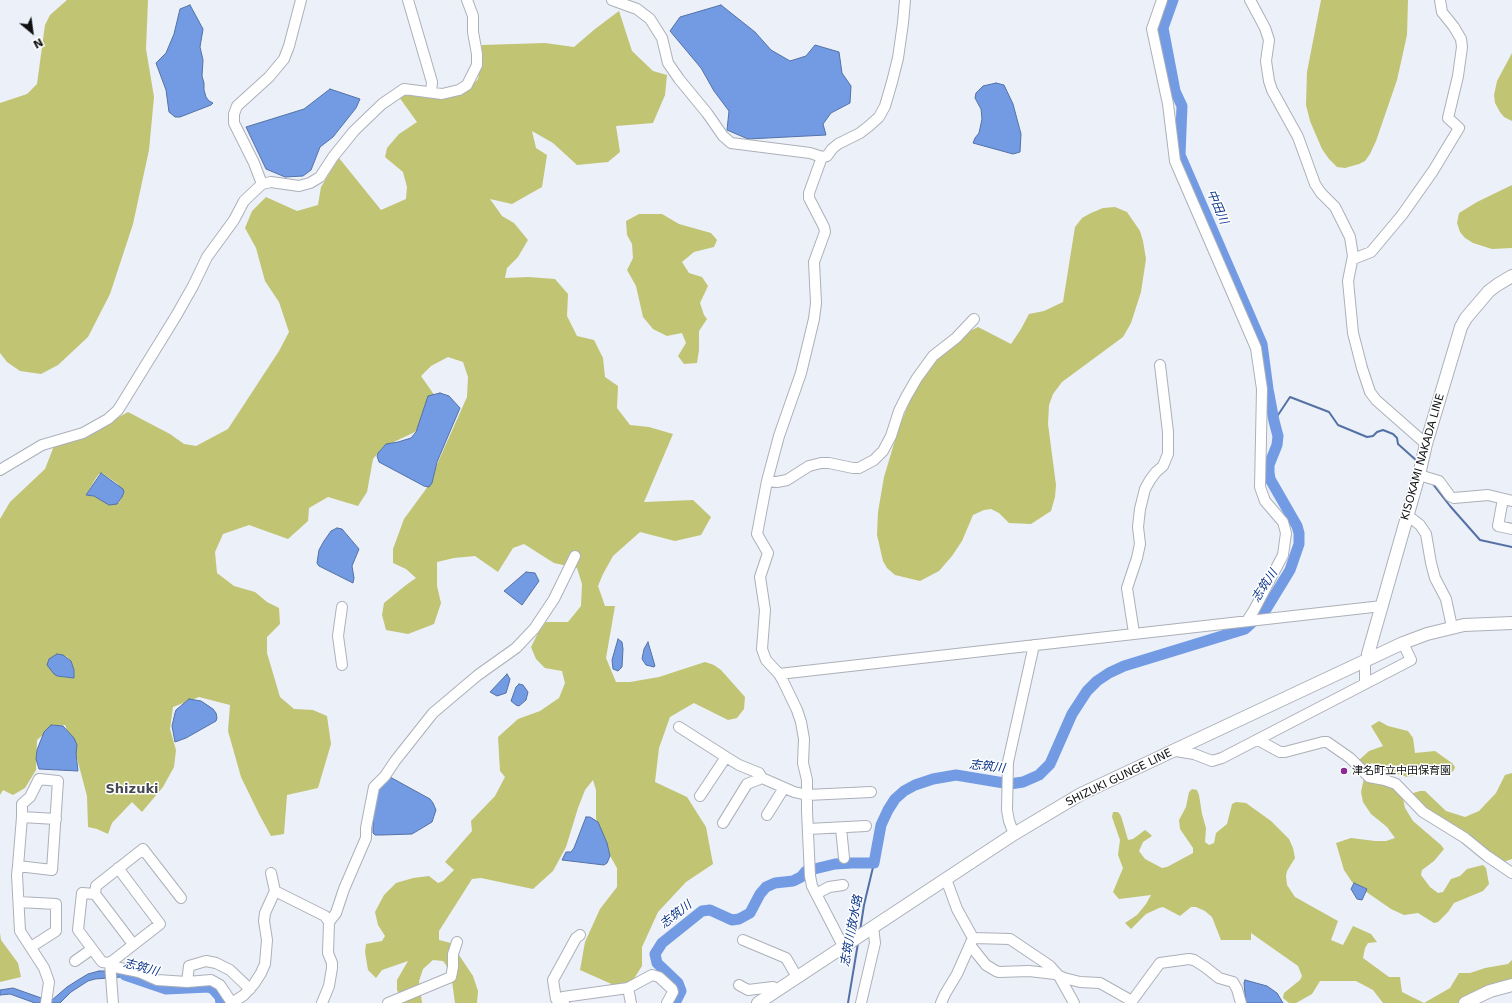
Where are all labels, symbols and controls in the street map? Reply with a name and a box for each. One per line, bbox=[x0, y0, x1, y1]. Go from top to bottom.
north arrow bbox=[12, 12, 52, 52]
text: N bbox=[31, 35, 45, 51]
water label: 中田川 bbox=[1203, 188, 1231, 226]
street label: KISOKAMI NAKADA LINE bbox=[1399, 392, 1447, 522]
water label: 志筑川 bbox=[1249, 567, 1281, 605]
street label: SHIZUKI GUNGE LINE bbox=[1064, 747, 1174, 809]
water label: 志筑川 bbox=[968, 758, 1006, 776]
place label: 津名町立中田保育園 bbox=[1352, 764, 1451, 778]
marker: 津名町立中田保育園 bbox=[1339, 766, 1349, 776]
district label: Shizuki bbox=[106, 782, 158, 798]
water label: 志筑川放水路 bbox=[838, 894, 866, 968]
water label: 志筑川 bbox=[657, 898, 695, 932]
water label: 志筑川 bbox=[122, 956, 160, 980]

